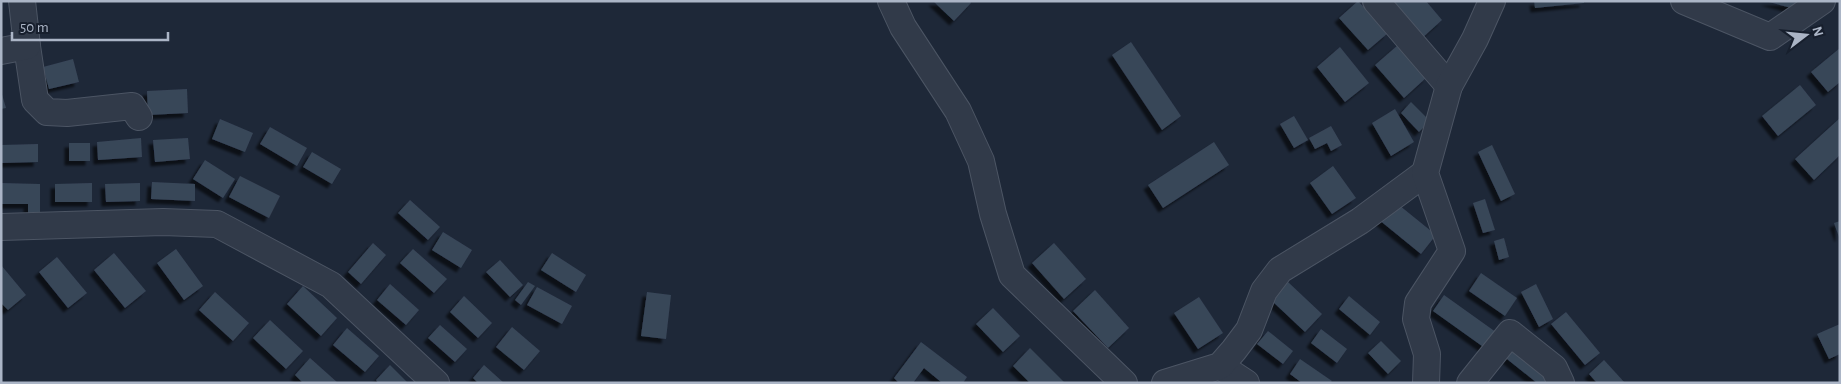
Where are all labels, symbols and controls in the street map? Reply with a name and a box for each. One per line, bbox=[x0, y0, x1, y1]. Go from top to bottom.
scale bar bbox=[12, 10, 169, 42]
north arrow bbox=[1781, 10, 1831, 60]
text: 50 m bbox=[20, 20, 49, 35]
text: N bbox=[1809, 25, 1826, 38]

